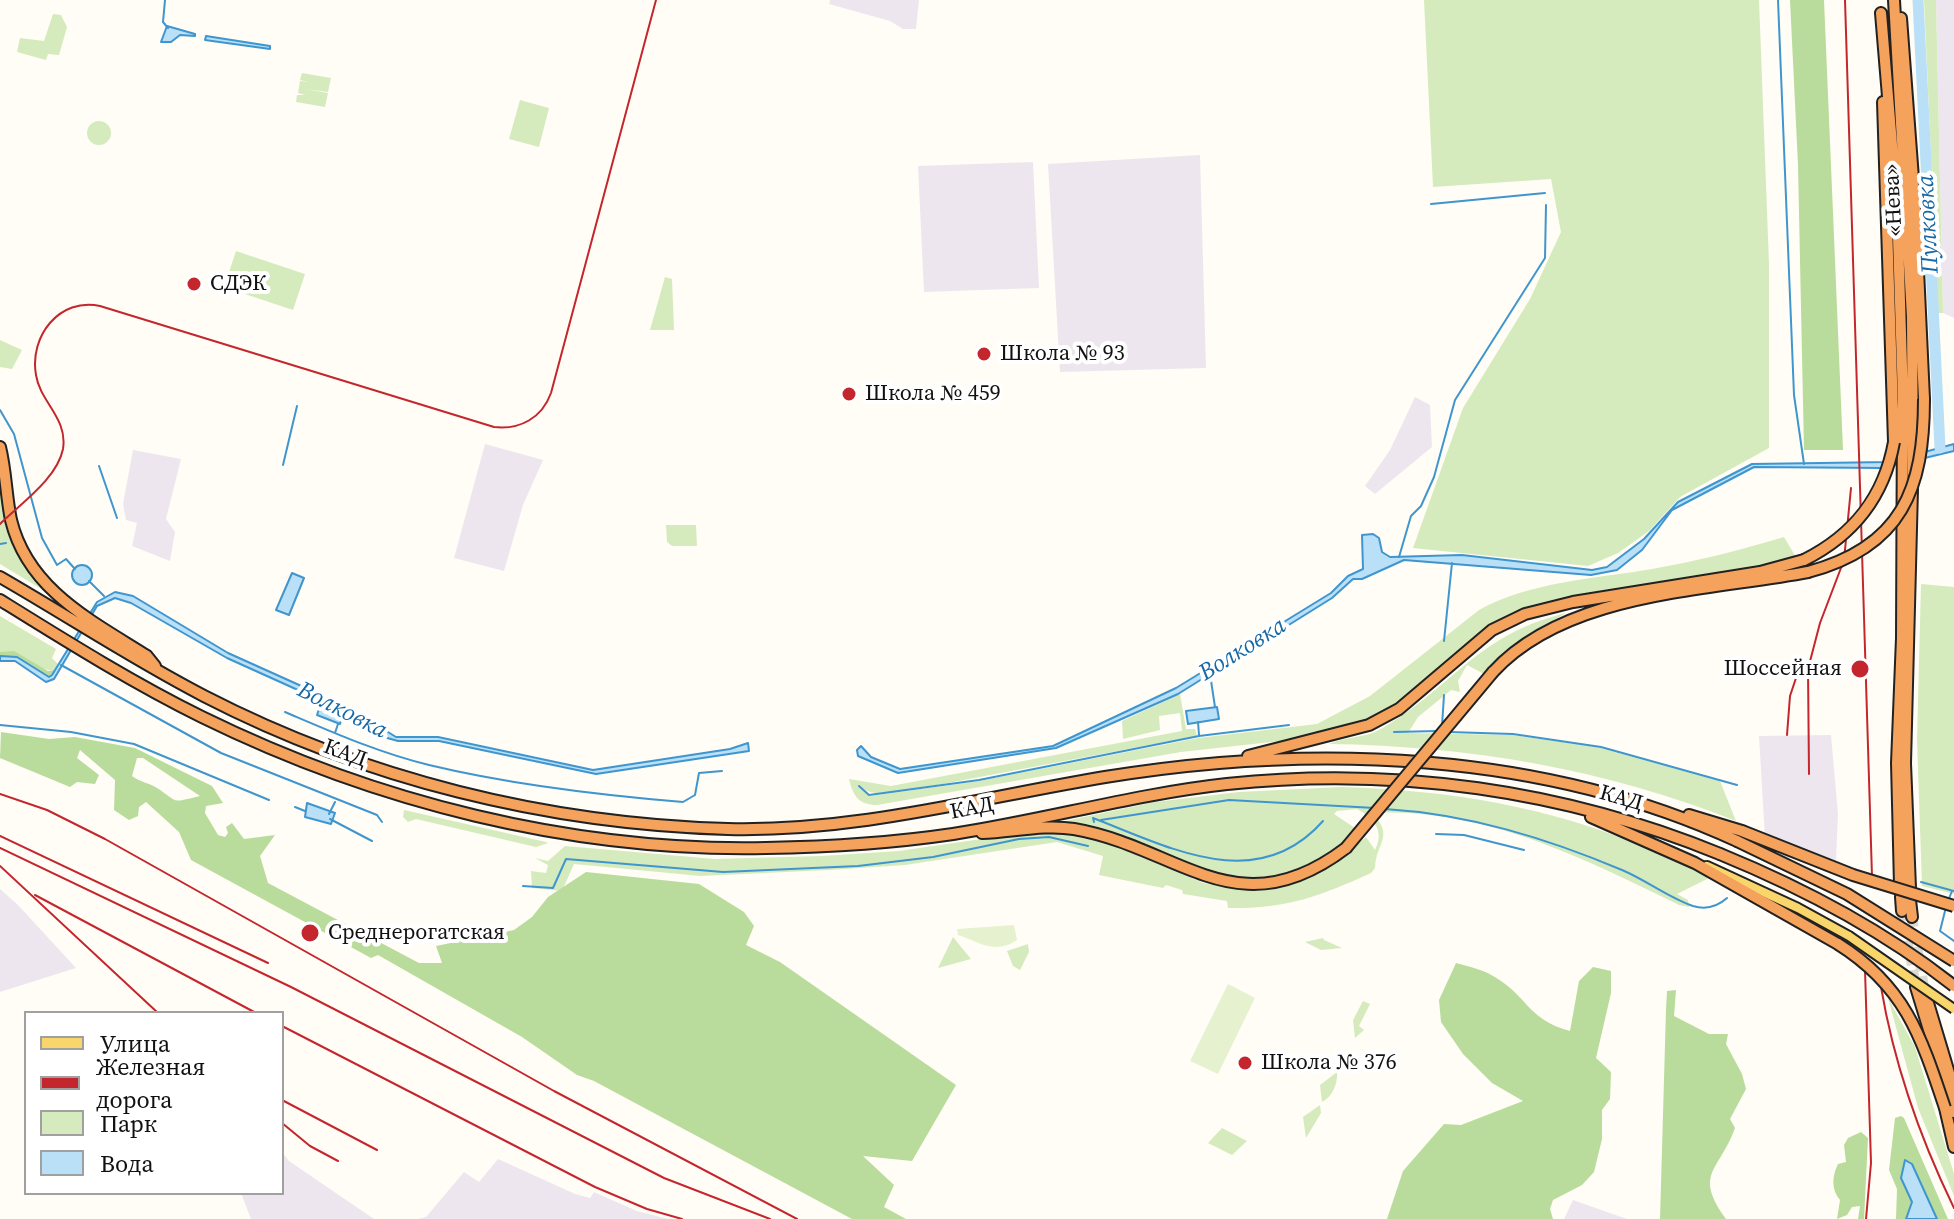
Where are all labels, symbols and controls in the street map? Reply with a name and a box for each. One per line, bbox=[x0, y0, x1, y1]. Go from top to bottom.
street label: «Нева» bbox=[1879, 163, 1909, 237]
water label: Пулковка bbox=[1912, 174, 1946, 274]
place label: СДЭК bbox=[210, 271, 266, 297]
marker: СДЭК bbox=[185, 275, 203, 293]
place label: Школа № 93 bbox=[1000, 341, 1125, 367]
marker: Школа № 93 bbox=[975, 345, 993, 363]
place label: Школа № 459 bbox=[865, 381, 1001, 407]
marker: Школа № 459 bbox=[840, 385, 858, 403]
water label: Волковка bbox=[1194, 612, 1292, 688]
place label: Шоссейная bbox=[1724, 656, 1842, 682]
marker: Шоссейная bbox=[1849, 658, 1871, 680]
water label: Волковка bbox=[292, 676, 392, 746]
street label: КАД bbox=[320, 734, 370, 774]
street label: КАД bbox=[1596, 780, 1646, 818]
street label: КАД bbox=[948, 792, 996, 826]
place label: Среднерогатская bbox=[328, 920, 505, 946]
marker: Среднерогатская bbox=[299, 922, 321, 944]
legend bbox=[24, 1011, 284, 1195]
text: Улица bbox=[100, 1027, 170, 1060]
text: Железная дорога bbox=[96, 1050, 205, 1116]
place label: Школа № 376 bbox=[1261, 1050, 1397, 1076]
marker: Школа № 376 bbox=[1236, 1054, 1254, 1072]
text: Парк bbox=[100, 1107, 157, 1140]
text: Вода bbox=[100, 1147, 154, 1180]

